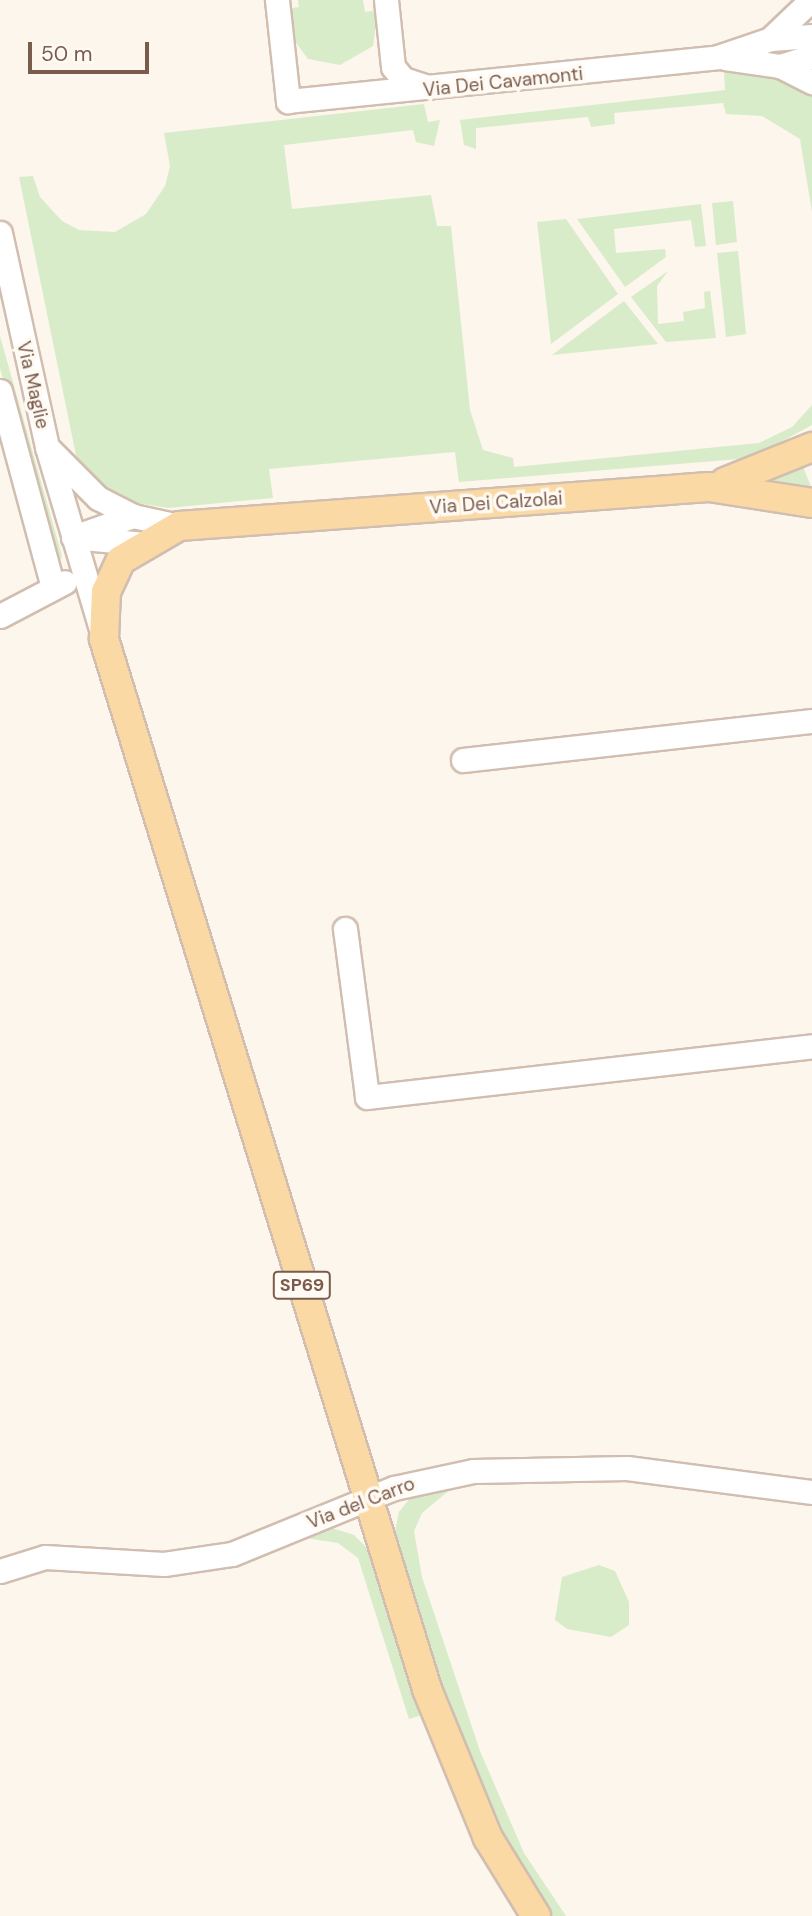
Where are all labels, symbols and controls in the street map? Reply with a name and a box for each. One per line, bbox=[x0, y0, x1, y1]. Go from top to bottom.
scale bar bbox=[32, 28, 152, 72]
text: 50 m bbox=[41, 40, 92, 68]
street label: Via Dei Cavamonti bbox=[422, 62, 584, 102]
street label: Via Maglie bbox=[12, 339, 54, 431]
street label: Via Dei Calzolai bbox=[429, 487, 563, 519]
road number: SP69 bbox=[272, 1270, 332, 1300]
street label: Via del Carro bbox=[304, 1472, 418, 1534]

